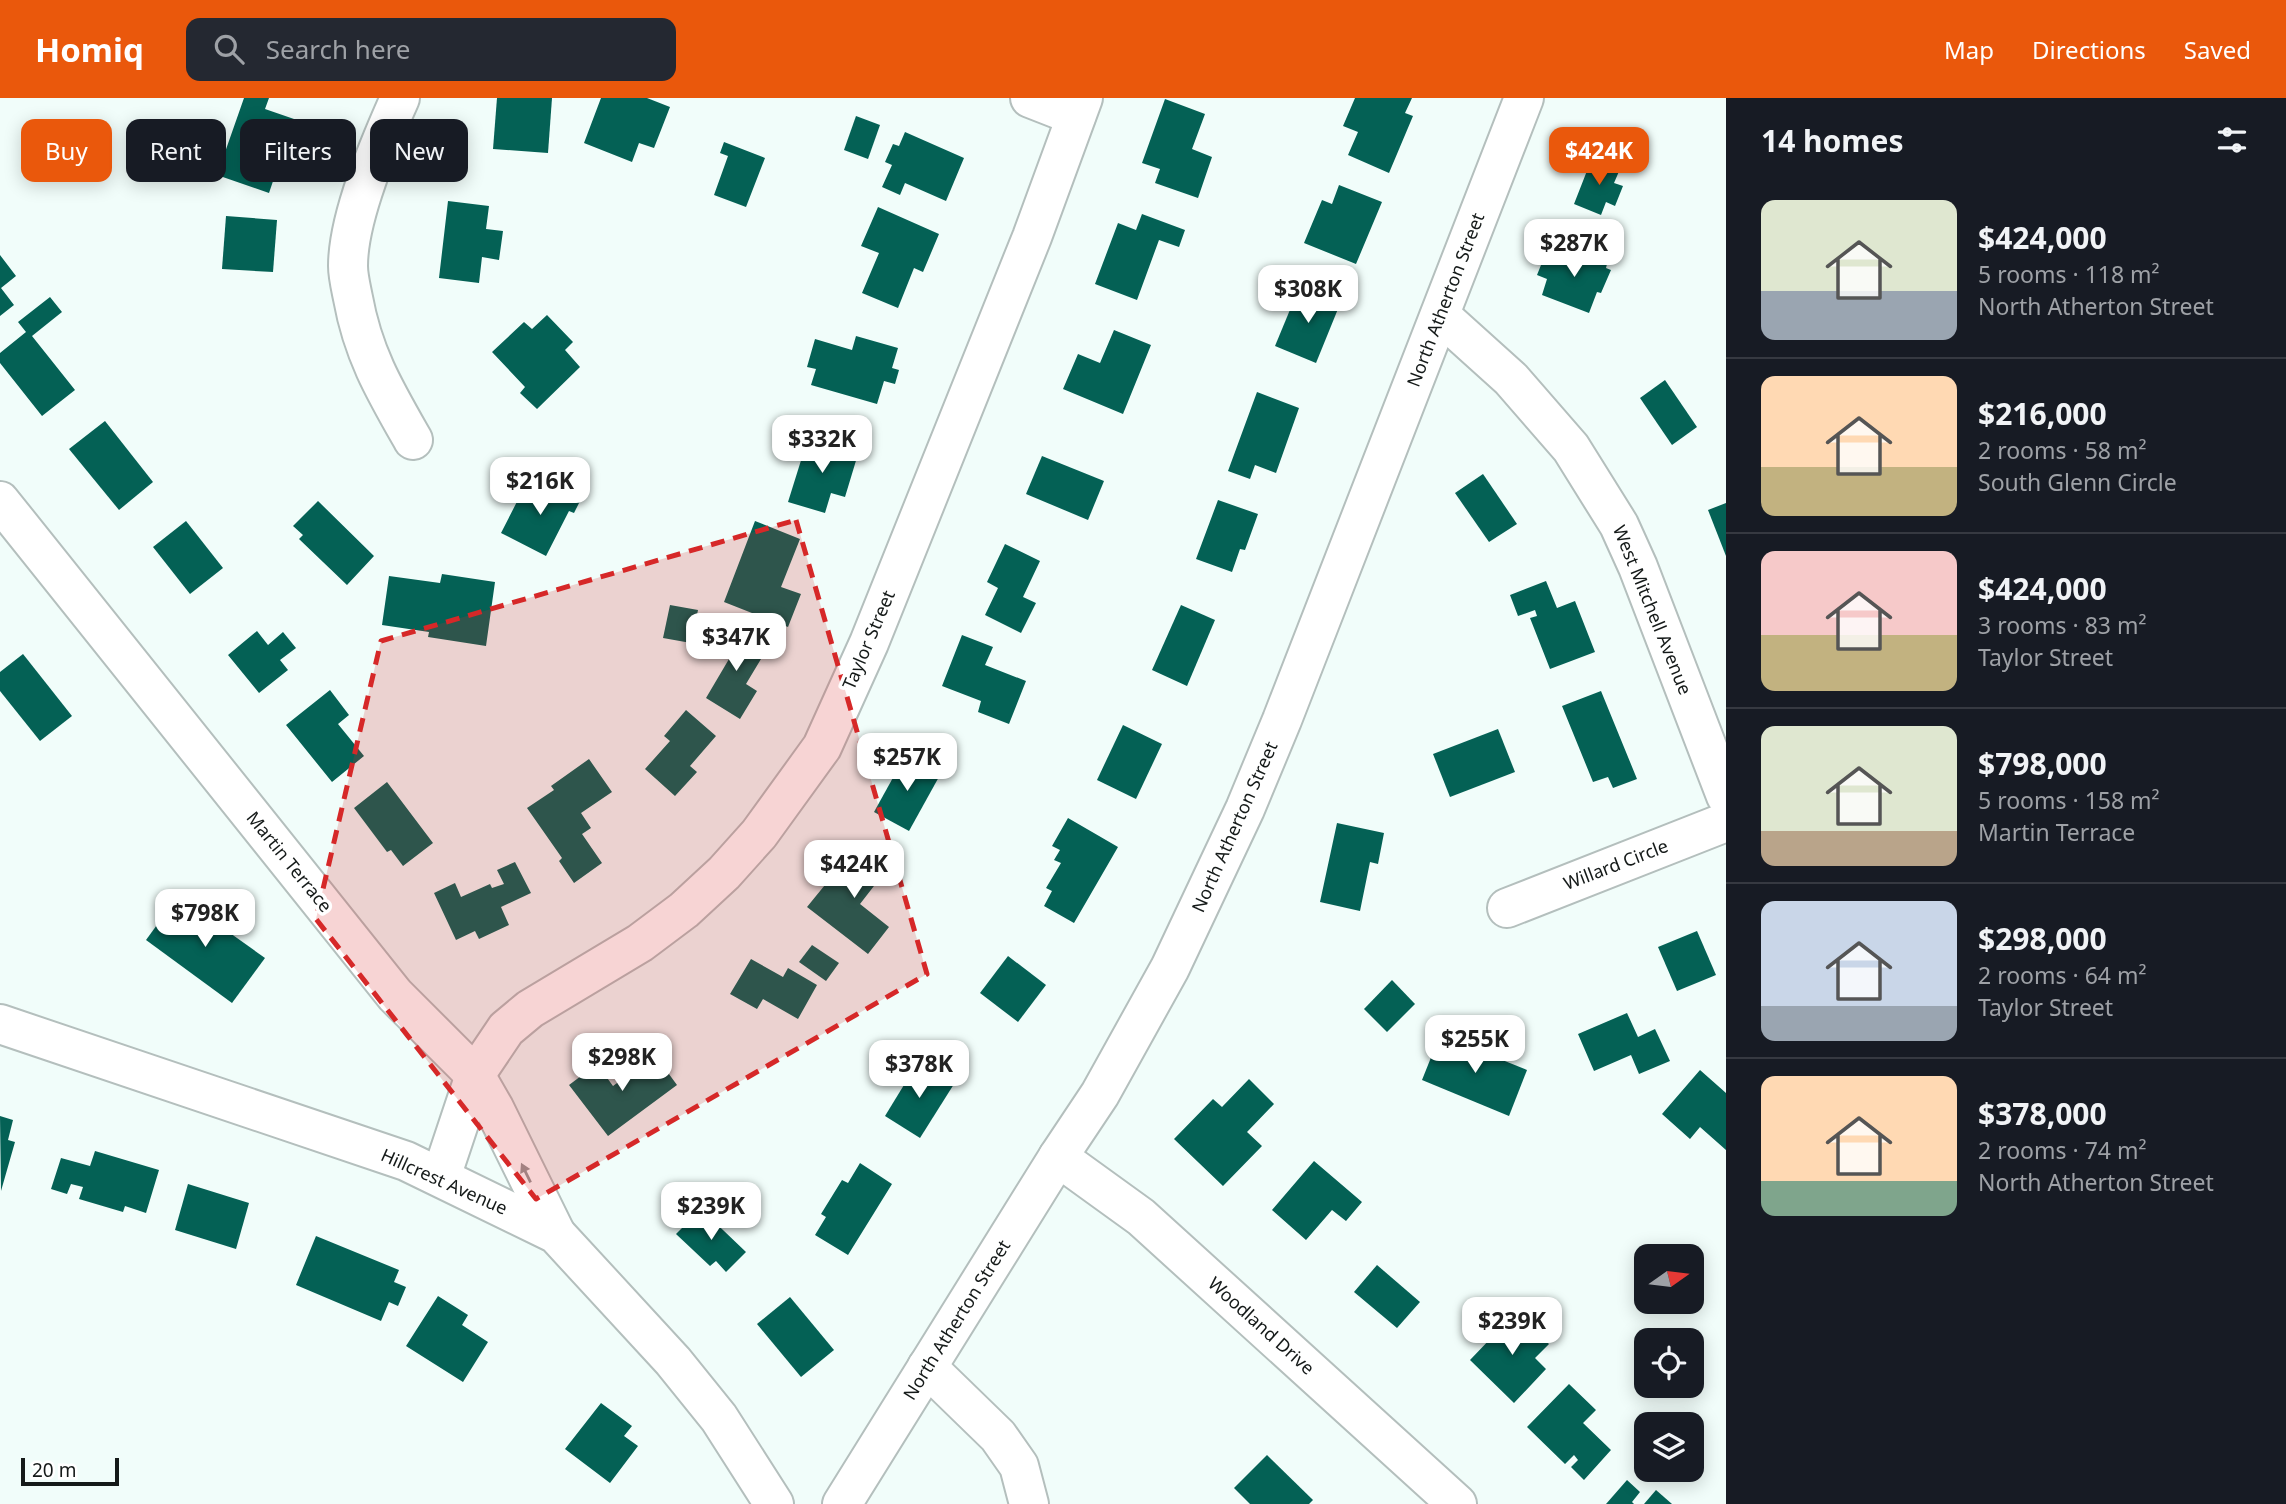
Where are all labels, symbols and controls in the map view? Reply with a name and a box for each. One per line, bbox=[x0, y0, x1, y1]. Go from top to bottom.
search box bbox=[186, 18, 676, 81]
text: Homiq bbox=[35, 27, 144, 72]
icon: search bbox=[210, 30, 248, 68]
text: Search here bbox=[266, 31, 410, 67]
text: Map bbox=[1944, 33, 1994, 66]
text: Directions bbox=[2032, 33, 2146, 66]
text: Saved bbox=[2184, 33, 2251, 66]
chip: Buy bbox=[21, 119, 112, 182]
chip: Rent bbox=[126, 119, 226, 182]
chip: Filters bbox=[240, 119, 356, 182]
chip: New bbox=[370, 119, 468, 182]
text: 14 homes bbox=[1761, 120, 1904, 161]
icon: filters bbox=[2213, 121, 2251, 159]
pin: $424K bbox=[1550, 127, 1648, 187]
text: $424K bbox=[1565, 134, 1633, 166]
street label: North Atherton Street bbox=[1401, 209, 1490, 390]
text: $424,000 bbox=[1978, 217, 2107, 258]
pin: $287K bbox=[1525, 220, 1623, 279]
text: $287K bbox=[1540, 226, 1608, 258]
icon: home bbox=[1817, 228, 1901, 312]
text: 5 rooms · 118 m² bbox=[1978, 258, 2160, 290]
pin: $308K bbox=[1259, 266, 1357, 325]
text: $308K bbox=[1274, 272, 1342, 304]
text: North Atherton Street bbox=[1978, 290, 2214, 322]
text: $216,000 bbox=[1978, 393, 2107, 434]
icon: home bbox=[1817, 404, 1901, 488]
pin: $332K bbox=[773, 416, 871, 475]
text: $332K bbox=[788, 422, 856, 454]
text: 2 rooms · 58 m² bbox=[1978, 434, 2147, 466]
pin: $216K bbox=[491, 458, 589, 517]
text: $216K bbox=[506, 464, 574, 496]
text: South Glenn Circle bbox=[1978, 466, 2177, 498]
street label: West Mitchell Avenue bbox=[1608, 521, 1698, 698]
text: $424,000 bbox=[1978, 568, 2107, 609]
icon: home bbox=[1817, 579, 1901, 663]
street label: Taylor Street bbox=[836, 586, 900, 693]
text: 3 rooms · 83 m² bbox=[1978, 609, 2147, 641]
pin: $347K bbox=[687, 614, 785, 673]
text: $347K bbox=[702, 620, 770, 652]
text: Taylor Street bbox=[1978, 641, 2113, 673]
pin: $257K bbox=[858, 734, 956, 793]
street label: North Atherton Street bbox=[1186, 737, 1283, 916]
text: $257K bbox=[873, 740, 941, 772]
text: $798,000 bbox=[1978, 743, 2107, 784]
icon: home bbox=[1817, 754, 1901, 838]
text: 5 rooms · 158 m² bbox=[1978, 784, 2160, 816]
street label: Martin Terrace bbox=[242, 806, 338, 917]
text: Martin Terrace bbox=[1978, 816, 2135, 848]
street label: Willard Circle bbox=[1560, 833, 1671, 895]
pin: $424K bbox=[805, 840, 903, 900]
text: $424K bbox=[820, 847, 888, 879]
pin: $798K bbox=[156, 890, 254, 949]
text: $798K bbox=[171, 896, 239, 928]
text: $298,000 bbox=[1978, 918, 2107, 959]
icon: home bbox=[1817, 929, 1901, 1013]
text: 2 rooms · 64 m² bbox=[1978, 959, 2147, 991]
text: Taylor Street bbox=[1978, 991, 2113, 1023]
pin: $255K bbox=[1426, 1016, 1524, 1075]
text: $255K bbox=[1441, 1022, 1509, 1054]
pin: $298K bbox=[573, 1034, 671, 1093]
text: $298K bbox=[588, 1040, 656, 1072]
pin: $378K bbox=[870, 1040, 968, 1100]
text: $378K bbox=[885, 1047, 953, 1079]
text: $378,000 bbox=[1978, 1093, 2107, 1134]
icon: home bbox=[1817, 1104, 1901, 1188]
text: 2 rooms · 74 m² bbox=[1978, 1134, 2147, 1166]
street label: Hillcrest Avenue bbox=[377, 1142, 511, 1220]
one-way arrow bbox=[521, 1163, 532, 1183]
text: North Atherton Street bbox=[1978, 1166, 2214, 1198]
pin: $239K bbox=[662, 1182, 760, 1242]
text: $239K bbox=[677, 1189, 745, 1221]
street label: North Atherton Street bbox=[897, 1234, 1015, 1404]
north arrow bbox=[1634, 1244, 1704, 1314]
map controls bbox=[1634, 1244, 1704, 1482]
street label: Woodland Drive bbox=[1203, 1271, 1320, 1379]
pin: $239K bbox=[1463, 1298, 1561, 1357]
text: $239K bbox=[1478, 1304, 1546, 1336]
button: locate bbox=[1634, 1328, 1704, 1398]
button: layers bbox=[1634, 1412, 1704, 1482]
scale bar bbox=[21, 1455, 119, 1487]
text: 20 m bbox=[32, 1457, 76, 1483]

